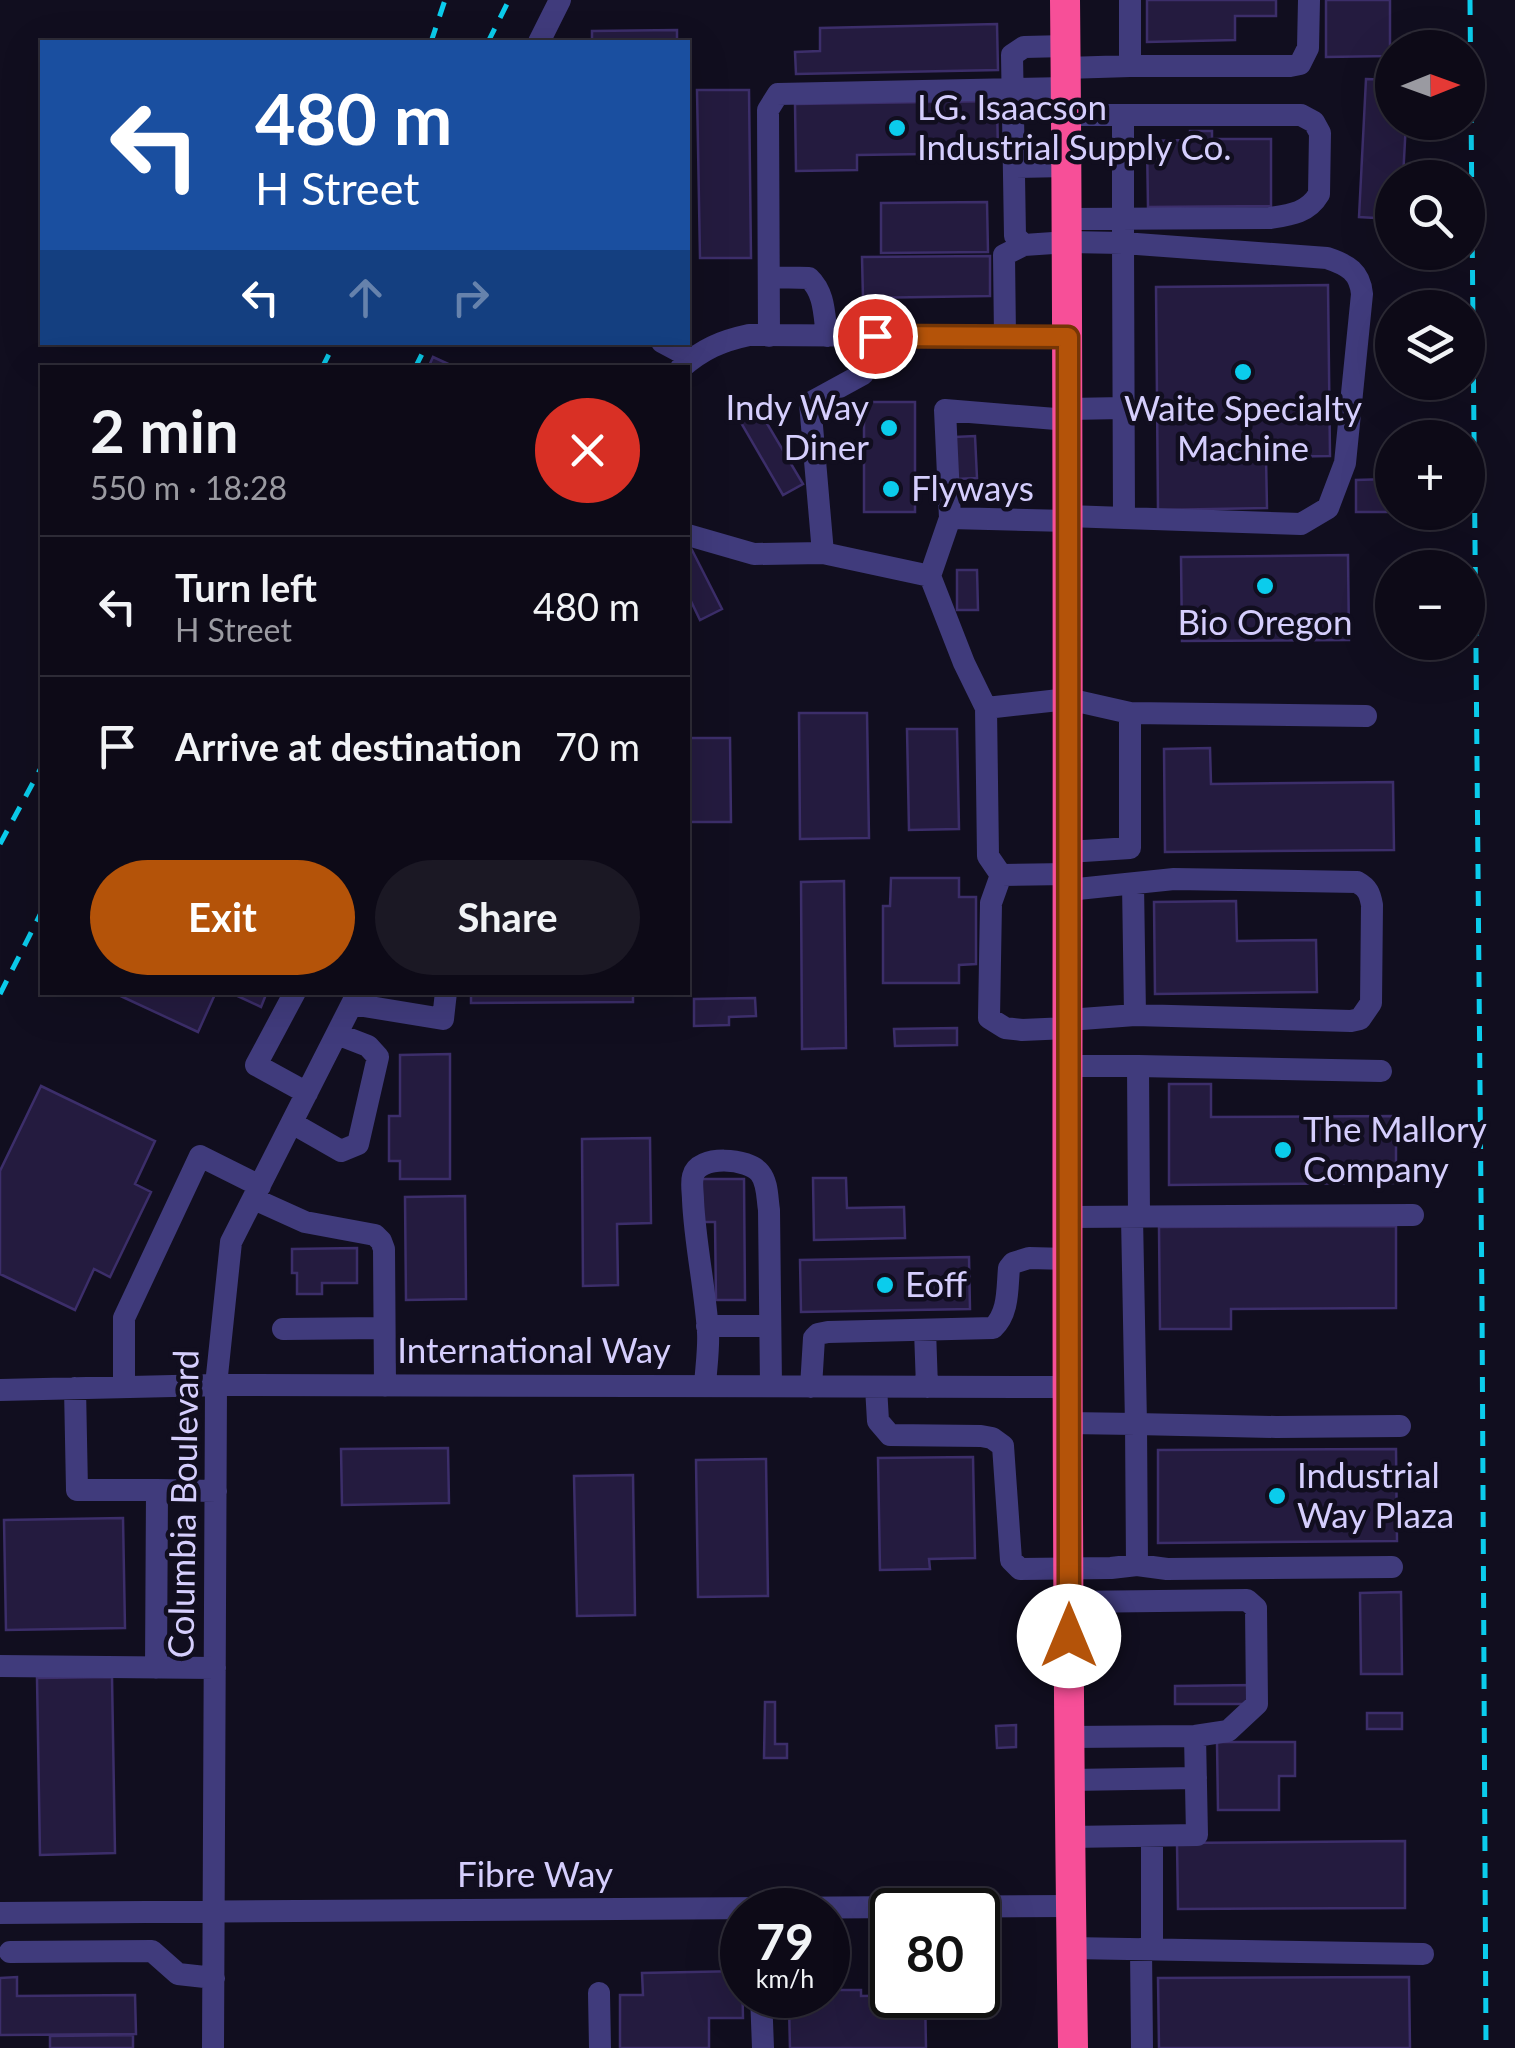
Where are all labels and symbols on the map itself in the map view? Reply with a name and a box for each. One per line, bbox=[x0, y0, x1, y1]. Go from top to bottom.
north arrow bbox=[1375, 30, 1485, 140]
place label: LG. Isaacson Industrial Supply Co. bbox=[917, 85, 1232, 167]
marker: LG. Isaacson Industrial Supply Co. bbox=[886, 117, 908, 139]
pin bbox=[833, 294, 918, 379]
marker: Waite Specialty Machine bbox=[1232, 361, 1254, 383]
place label: Indy Way Diner bbox=[725, 385, 869, 467]
place label: Waite Specialty Machine bbox=[1124, 386, 1362, 468]
marker: Indy Way Diner bbox=[878, 417, 900, 439]
place label: Flyways bbox=[911, 466, 1034, 508]
marker: Flyways bbox=[880, 478, 902, 500]
marker: Bio Oregon bbox=[1254, 575, 1276, 597]
place label: Bio Oregon bbox=[1178, 600, 1352, 642]
place label: The Mallory Company bbox=[1303, 1107, 1487, 1189]
marker: The Mallory Company bbox=[1272, 1139, 1294, 1161]
place label: Eoff bbox=[905, 1262, 967, 1304]
marker: Eoff bbox=[874, 1274, 896, 1296]
street label: International Way bbox=[397, 1328, 671, 1370]
street label: Columbia Boulevard bbox=[158, 1349, 206, 1659]
place label: Industrial Way Plaza bbox=[1297, 1453, 1454, 1535]
marker: Industrial Way Plaza bbox=[1266, 1485, 1288, 1507]
position arrow bbox=[1017, 1584, 1121, 1688]
street label: Fibre Way bbox=[457, 1852, 613, 1894]
speed limit sign: 80 bbox=[870, 1888, 1000, 2018]

